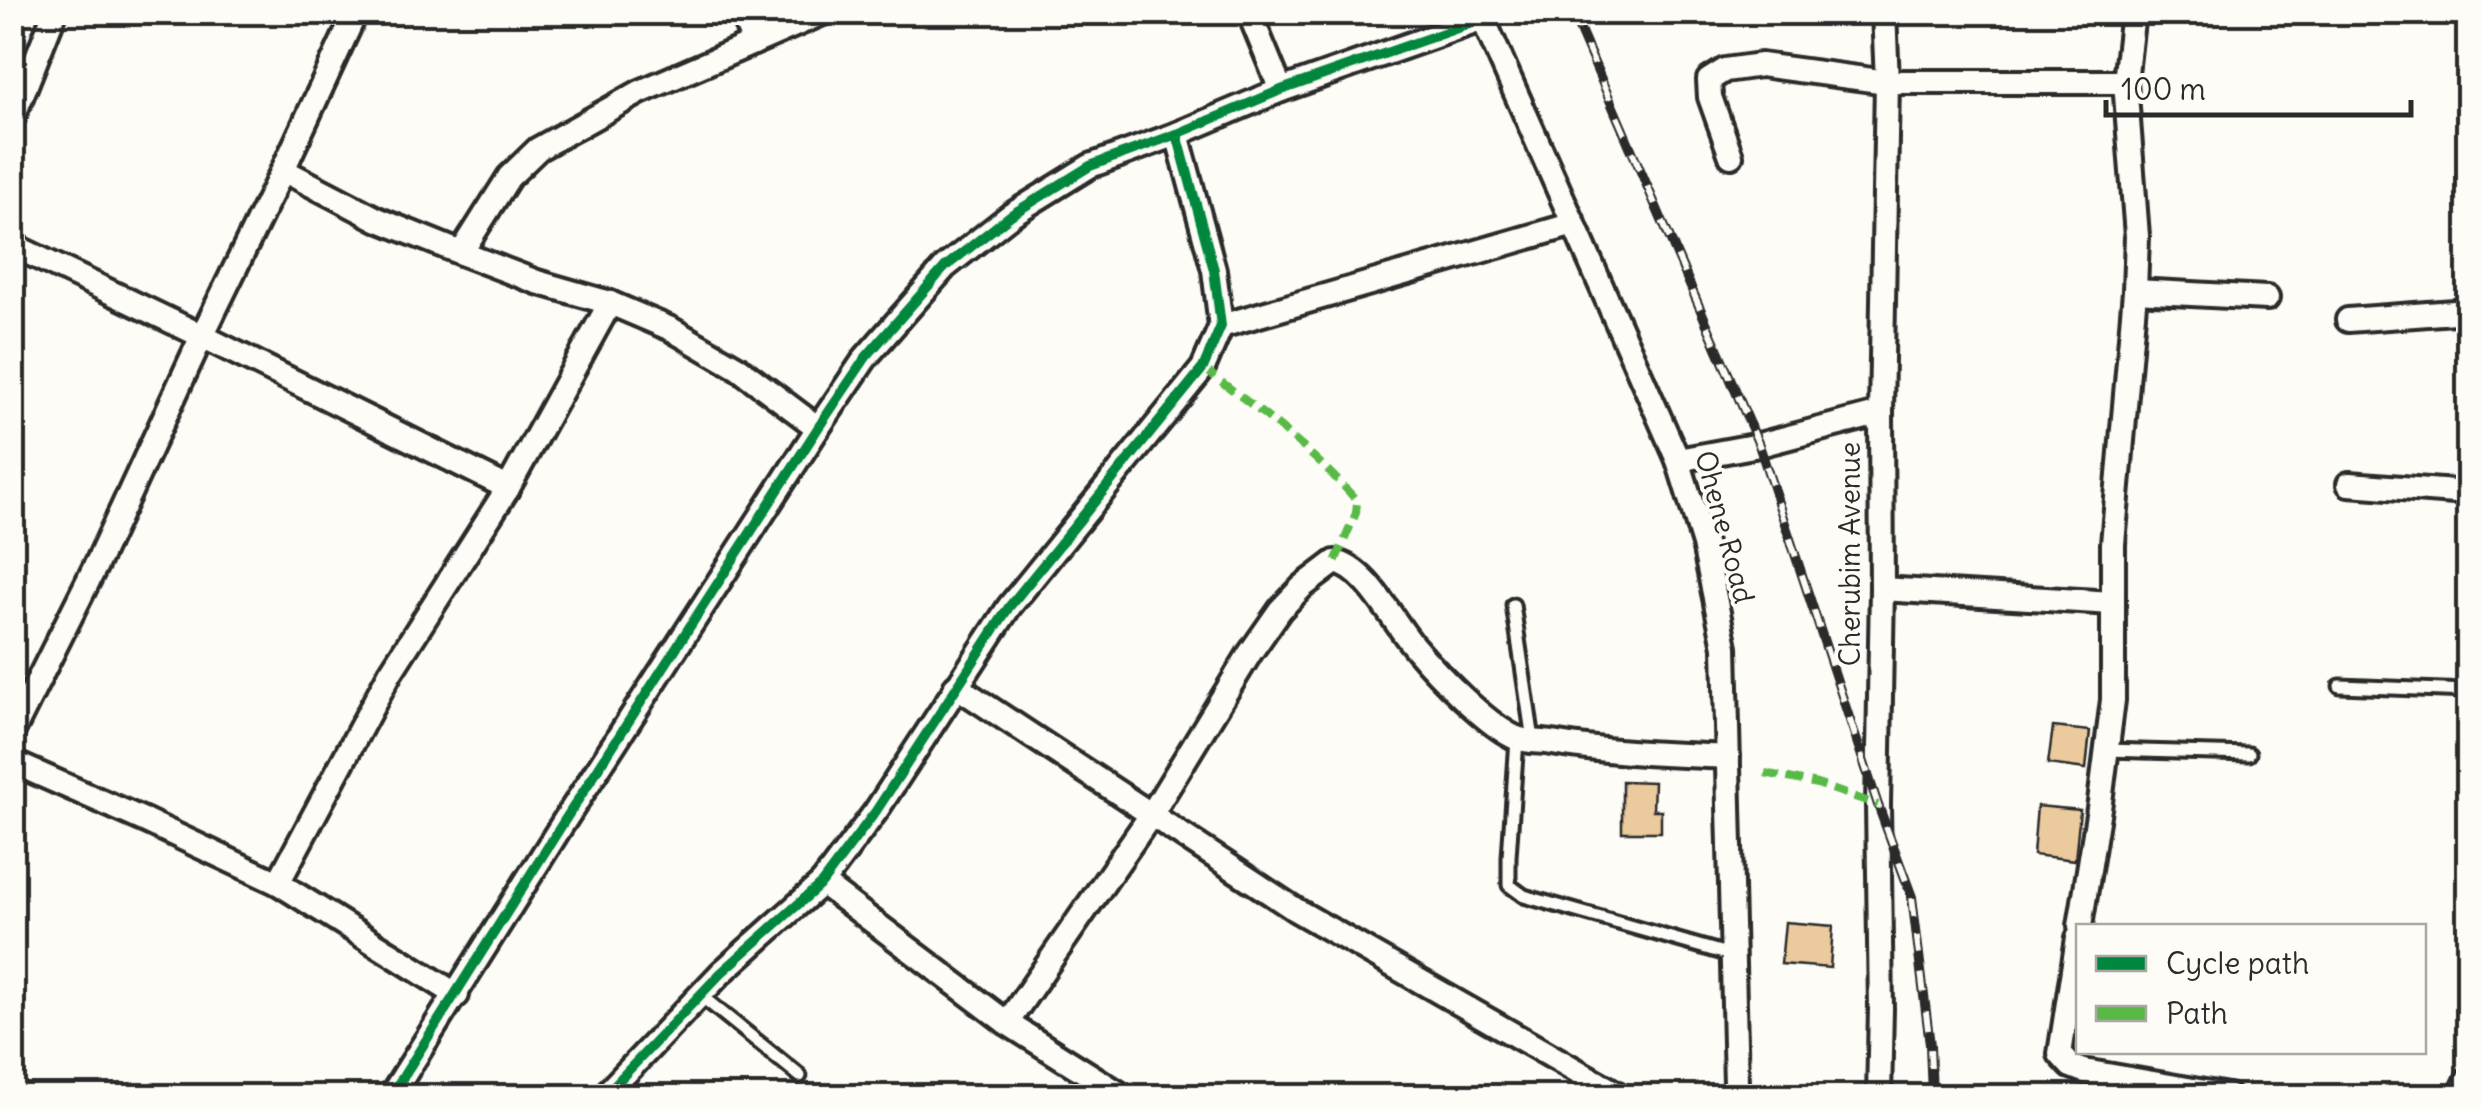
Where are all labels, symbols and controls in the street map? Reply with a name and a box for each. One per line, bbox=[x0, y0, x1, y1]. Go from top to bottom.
scale bar bbox=[2106, 55, 2411, 117]
text: 100 m bbox=[2121, 70, 2206, 108]
street label: Cherubim Avenue bbox=[1832, 442, 1868, 666]
street label: Ohene Road bbox=[1687, 447, 1763, 607]
legend bbox=[2076, 924, 2426, 1054]
text: Cycle path bbox=[2166, 944, 2309, 982]
text: Path bbox=[2166, 994, 2228, 1032]

